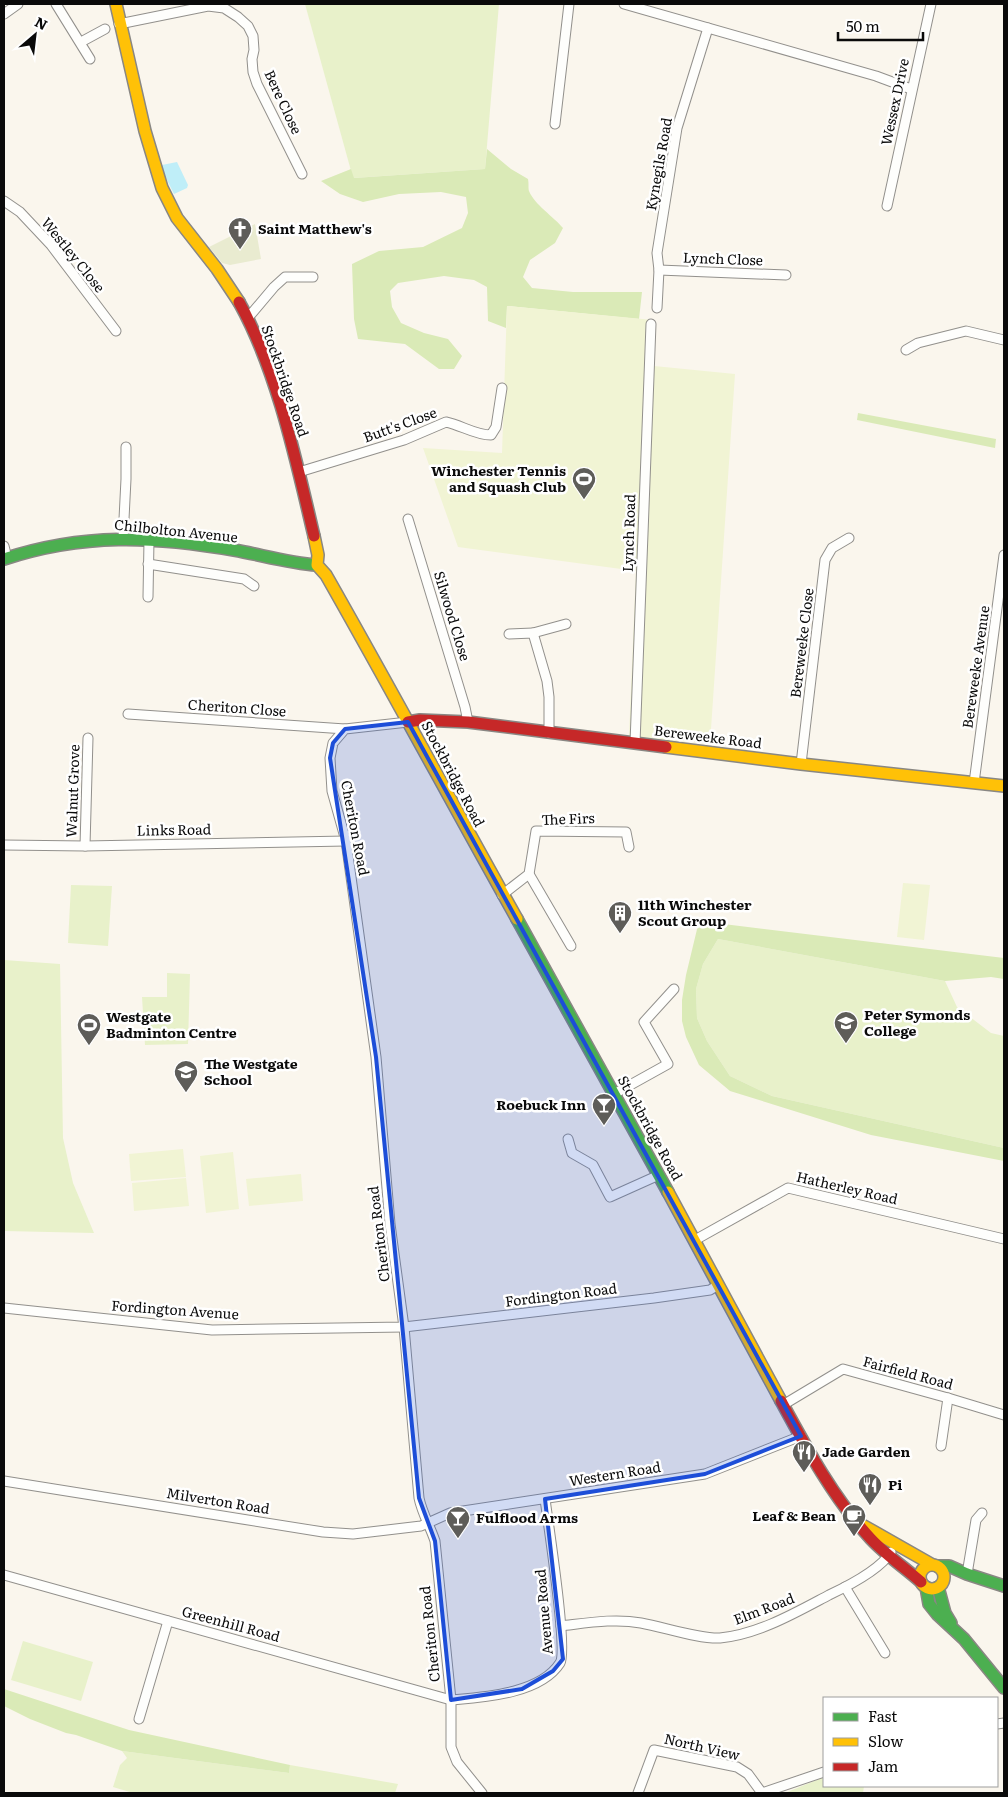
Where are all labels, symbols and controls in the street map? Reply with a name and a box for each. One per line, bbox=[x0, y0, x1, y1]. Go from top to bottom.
north arrow bbox=[10, 10, 60, 60]
scale bar bbox=[838, 10, 923, 42]
text: N bbox=[32, 11, 52, 34]
text: 50 m bbox=[846, 14, 880, 37]
street label: Wessex Drive bbox=[875, 56, 913, 147]
street label: Bere Close bbox=[260, 66, 307, 137]
street label: Kynegils Road bbox=[640, 115, 676, 212]
street label: Westley Close bbox=[37, 213, 110, 296]
church icon: Saint Matthew's bbox=[227, 216, 253, 250]
place label: Saint Matthew's bbox=[258, 218, 372, 238]
street label: Lynch Close bbox=[683, 247, 763, 269]
street label: Stockbridge Road bbox=[257, 322, 315, 440]
street label: Butt's Close bbox=[360, 402, 439, 447]
place label: Winchester Tennis and Squash Club bbox=[431, 460, 566, 496]
sports icon: Winchester Tennis and Squash Club bbox=[571, 466, 597, 500]
street label: Lynch Road bbox=[617, 493, 639, 572]
street label: Chilbolton Avenue bbox=[113, 514, 239, 546]
street label: Silwood Close bbox=[430, 568, 476, 663]
street label: Bereweeke Close bbox=[784, 587, 818, 699]
street label: Bereweeke Avenue bbox=[956, 604, 994, 730]
street label: Cheriton Close bbox=[187, 694, 287, 720]
street label: Stockbridge Road bbox=[418, 717, 490, 830]
street label: Bereweeke Road bbox=[653, 719, 764, 753]
street label: Walnut Grove bbox=[60, 744, 84, 838]
street label: Cheriton Road bbox=[337, 779, 375, 878]
street label: The Firs bbox=[541, 807, 595, 829]
street label: Links Road bbox=[137, 818, 212, 840]
place label: 11th Winchester Scout Group bbox=[638, 894, 752, 930]
building icon: 11th Winchester Scout Group bbox=[607, 900, 633, 934]
place label: Peter Symonds College bbox=[864, 1004, 970, 1040]
place label: Westgate Badminton Centre bbox=[106, 1006, 237, 1042]
school or university icon: Peter Symonds College bbox=[833, 1010, 859, 1044]
sports icon: Westgate Badminton Centre bbox=[76, 1012, 102, 1046]
place label: The Westgate School bbox=[204, 1053, 298, 1089]
school or university icon: The Westgate School bbox=[173, 1059, 199, 1093]
street label: Stockbridge Road bbox=[614, 1071, 688, 1184]
bar icon: Roebuck Inn bbox=[591, 1092, 617, 1126]
place label: Roebuck Inn bbox=[496, 1094, 586, 1114]
street label: Hatherley Road bbox=[794, 1166, 900, 1209]
street label: Cheriton Road bbox=[362, 1185, 394, 1283]
street label: Fordington Road bbox=[504, 1277, 618, 1311]
street label: Fordington Avenue bbox=[111, 1295, 240, 1323]
street label: Fairfield Road bbox=[861, 1350, 956, 1394]
restaurant icon: Jade Garden bbox=[791, 1439, 817, 1473]
place label: Jade Garden bbox=[822, 1441, 911, 1461]
street label: Western Road bbox=[568, 1456, 663, 1490]
restaurant icon: Pi bbox=[857, 1472, 883, 1506]
place label: Pi bbox=[888, 1474, 902, 1494]
street label: Milverton Road bbox=[165, 1482, 272, 1518]
cafe icon: Leaf & Bean bbox=[841, 1503, 867, 1537]
bar icon: Fulflood Arms bbox=[445, 1505, 471, 1539]
place label: Leaf & Bean bbox=[752, 1505, 836, 1525]
place label: Fulflood Arms bbox=[476, 1507, 578, 1527]
street label: Avenue Road bbox=[529, 1568, 557, 1656]
street label: Cheriton Road bbox=[414, 1585, 444, 1683]
street label: Elm Road bbox=[730, 1587, 797, 1629]
street label: Greenhill Road bbox=[180, 1600, 283, 1646]
legend bbox=[823, 1697, 998, 1787]
text: Fast bbox=[868, 1704, 897, 1727]
street label: North View bbox=[662, 1728, 742, 1764]
text: Slow bbox=[868, 1729, 903, 1752]
text: Jam bbox=[868, 1754, 899, 1777]

